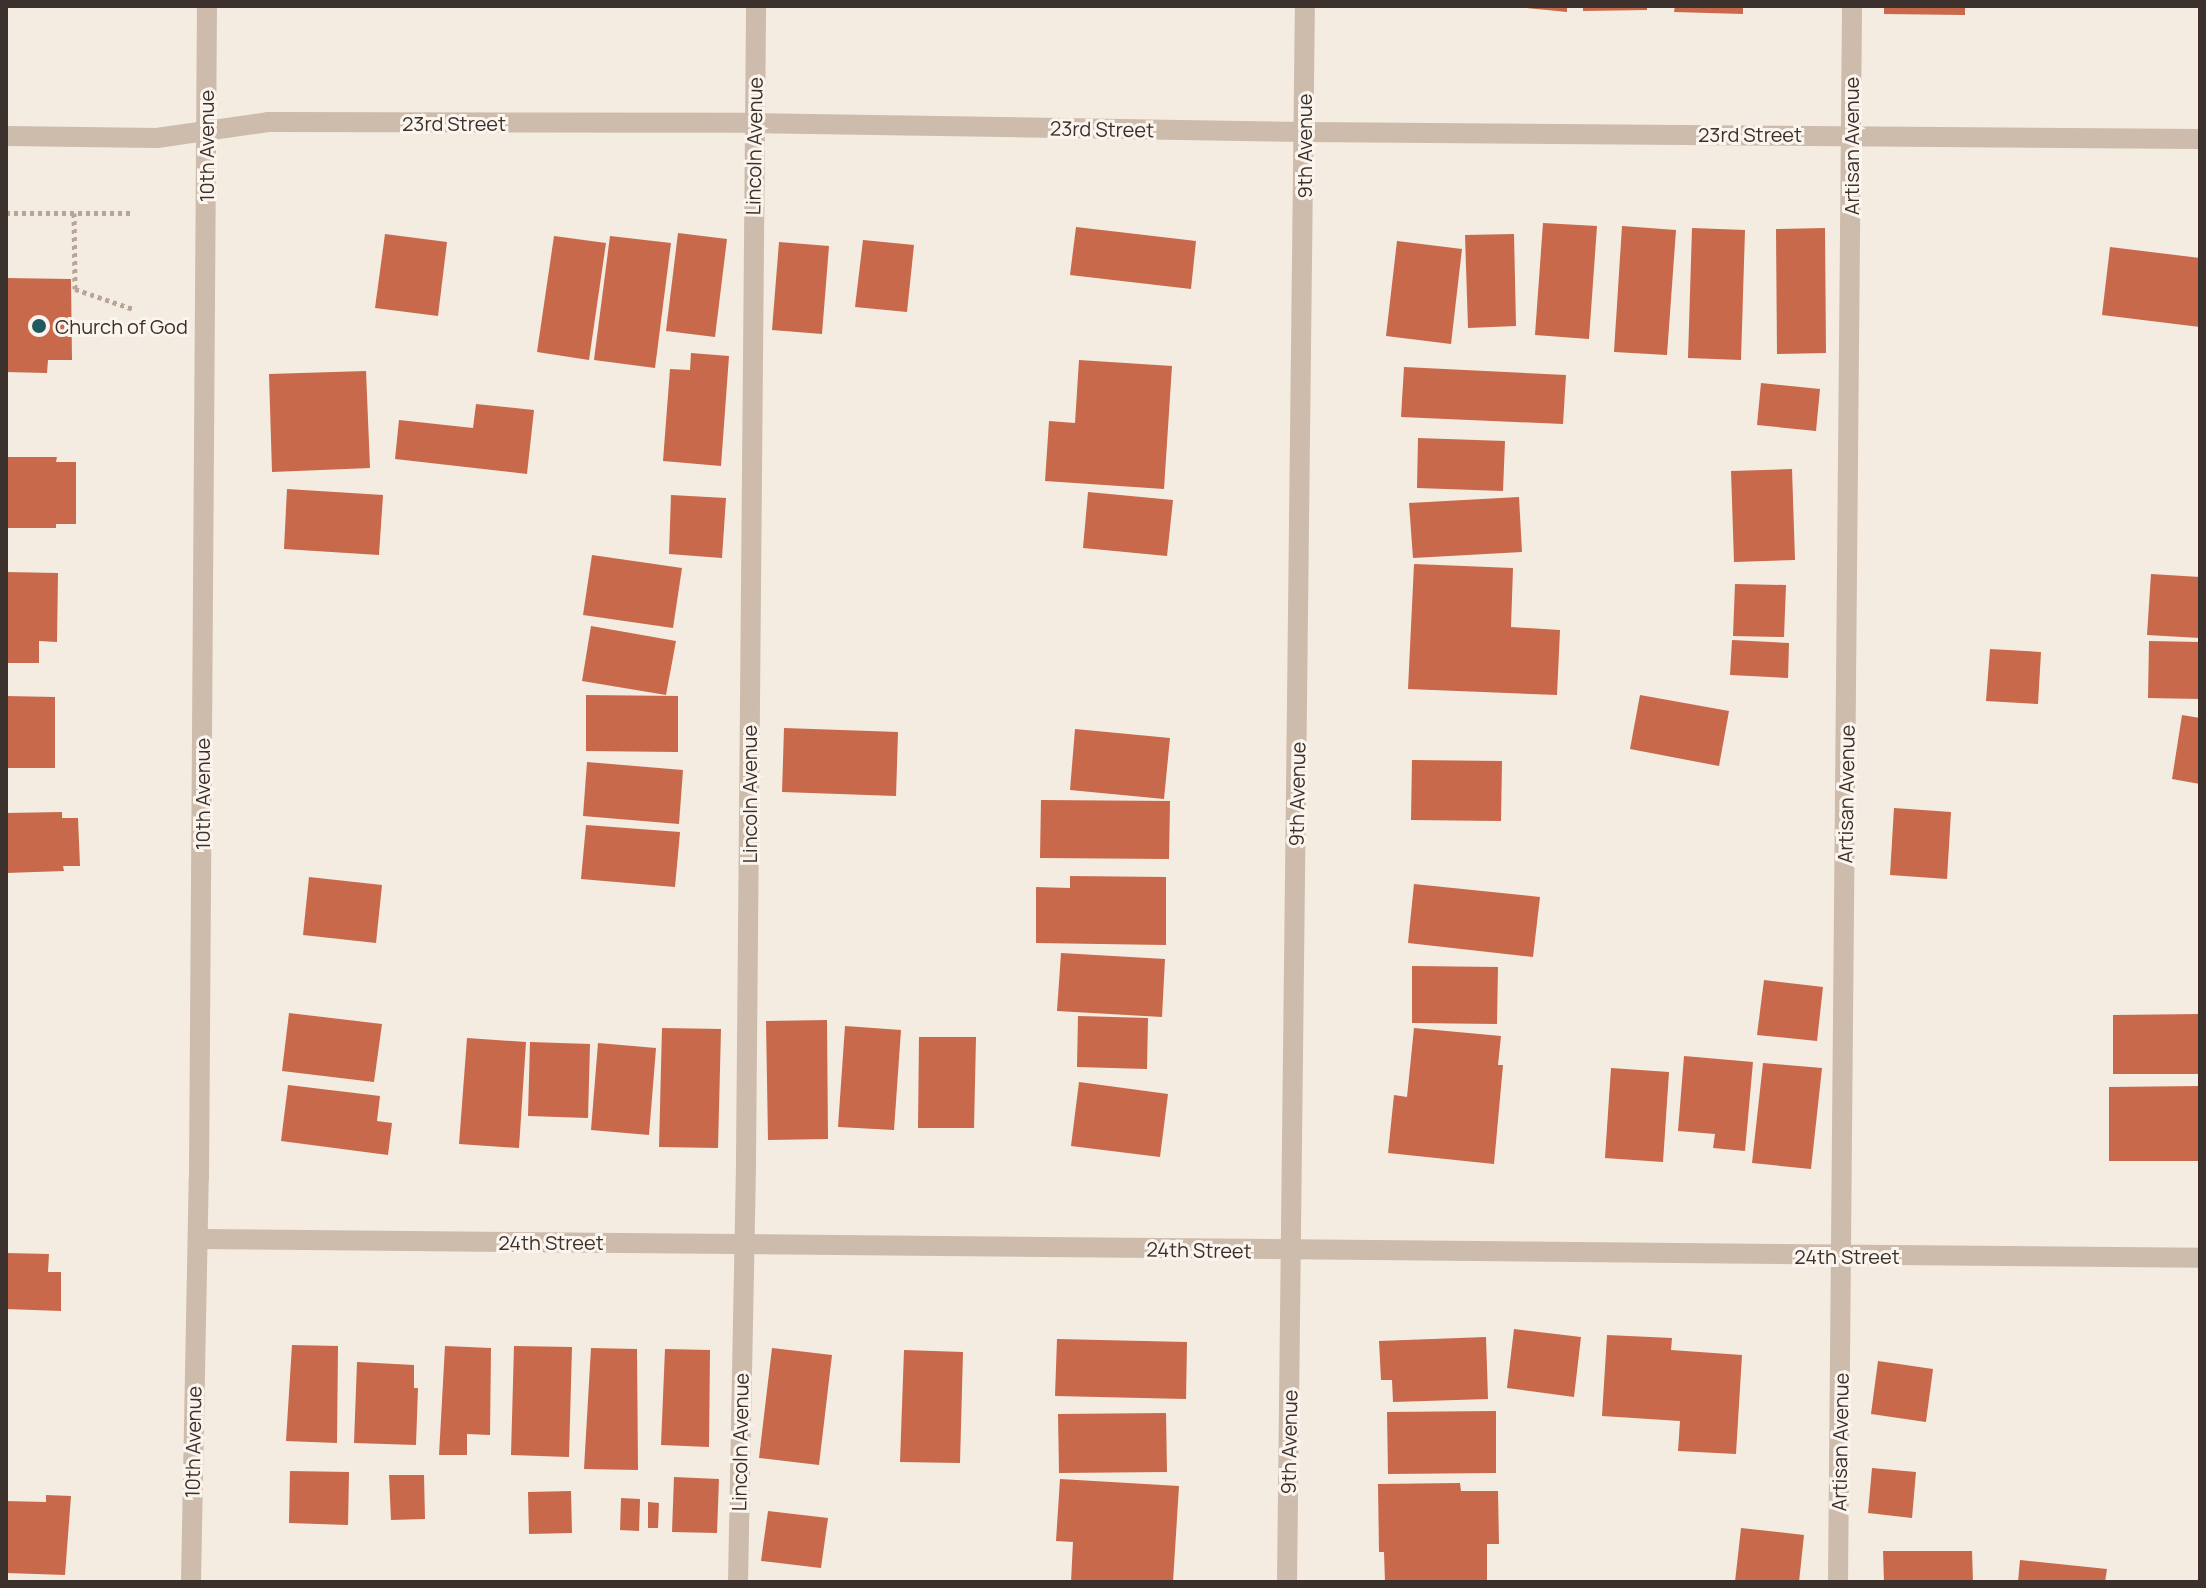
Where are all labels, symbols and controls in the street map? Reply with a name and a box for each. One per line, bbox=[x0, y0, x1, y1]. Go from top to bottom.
street label: Lincoln Avenue bbox=[741, 77, 767, 215]
street label: Artisan Avenue bbox=[1839, 77, 1863, 215]
street label: 10th Avenue bbox=[194, 90, 218, 202]
street label: 9th Avenue bbox=[1292, 94, 1316, 198]
street label: 23rd Street bbox=[402, 111, 506, 135]
street label: 23rd Street bbox=[1050, 116, 1154, 142]
street label: 23rd Street bbox=[1698, 122, 1802, 146]
place label: Church of God bbox=[55, 314, 188, 338]
marker: Church of God bbox=[30, 317, 48, 335]
street label: Lincoln Avenue bbox=[737, 725, 761, 863]
street label: Artisan Avenue bbox=[1833, 725, 1859, 863]
street label: 10th Avenue bbox=[190, 738, 214, 850]
street label: 9th Avenue bbox=[1284, 741, 1310, 847]
street label: 24th Street bbox=[498, 1230, 604, 1254]
street label: 24th Street bbox=[1146, 1237, 1252, 1263]
street label: 24th Street bbox=[1794, 1244, 1900, 1268]
street label: Lincoln Avenue bbox=[727, 1373, 753, 1511]
street label: Artisan Avenue bbox=[1827, 1373, 1853, 1511]
street label: 10th Avenue bbox=[180, 1386, 206, 1498]
street label: 9th Avenue bbox=[1276, 1389, 1302, 1495]

